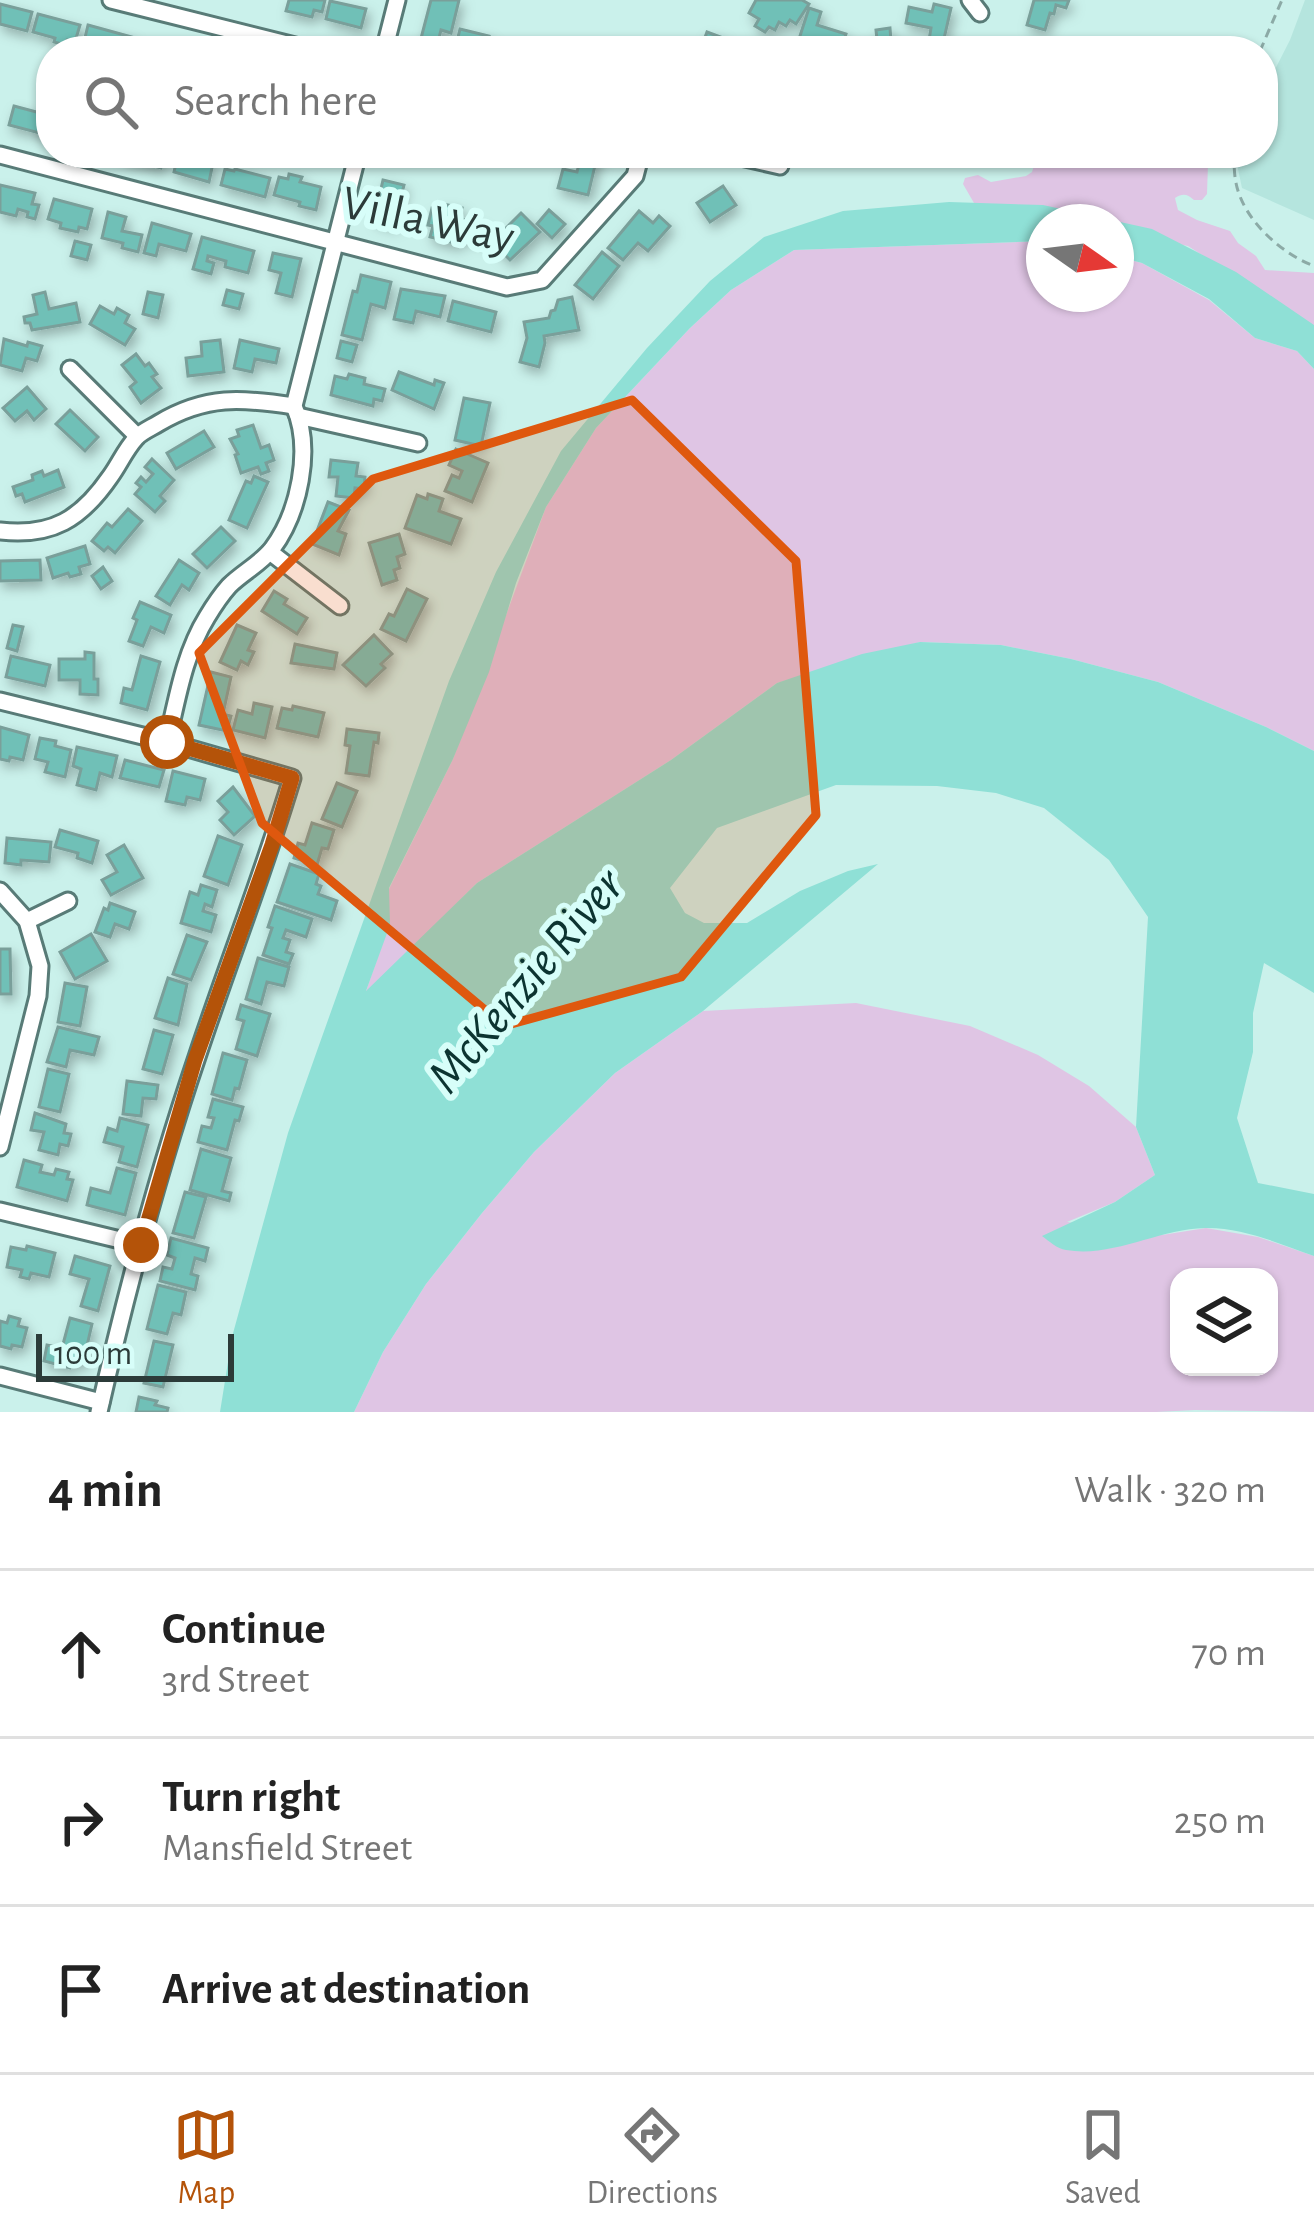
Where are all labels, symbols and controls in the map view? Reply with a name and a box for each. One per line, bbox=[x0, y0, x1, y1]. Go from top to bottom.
search box bbox=[36, 36, 1278, 168]
icon: search bbox=[78, 69, 144, 135]
text: Search here bbox=[174, 79, 377, 124]
street label: Villa Way bbox=[338, 179, 518, 263]
north arrow bbox=[1026, 204, 1134, 312]
route start bbox=[140, 715, 194, 769]
water label: McKenzie River bbox=[418, 859, 635, 1102]
route end bbox=[114, 1218, 168, 1272]
map controls bbox=[1170, 1268, 1278, 1376]
button: layers bbox=[1170, 1268, 1278, 1376]
scale bar bbox=[36, 1328, 234, 1381]
text: 100 m bbox=[54, 1338, 132, 1371]
text: 4 min bbox=[48, 1465, 163, 1516]
text: Walk · 320 m bbox=[1074, 1471, 1266, 1510]
text: Continue bbox=[162, 1607, 326, 1652]
icon: ahead bbox=[48, 1621, 114, 1687]
text: 70 m bbox=[1192, 1634, 1266, 1673]
text: 3rd Street bbox=[162, 1661, 309, 1700]
text: Turn right bbox=[162, 1775, 340, 1820]
icon: right bbox=[48, 1789, 114, 1855]
text: 250 m bbox=[1174, 1802, 1266, 1841]
text: Mansfield Street bbox=[162, 1829, 412, 1868]
icon: arrive bbox=[48, 1957, 114, 2023]
text: Arrive at destination bbox=[162, 1967, 530, 2012]
tab: Map bbox=[173, 2102, 239, 2214]
tab: Directions bbox=[586, 2102, 718, 2214]
tab: Saved bbox=[1065, 2102, 1140, 2214]

